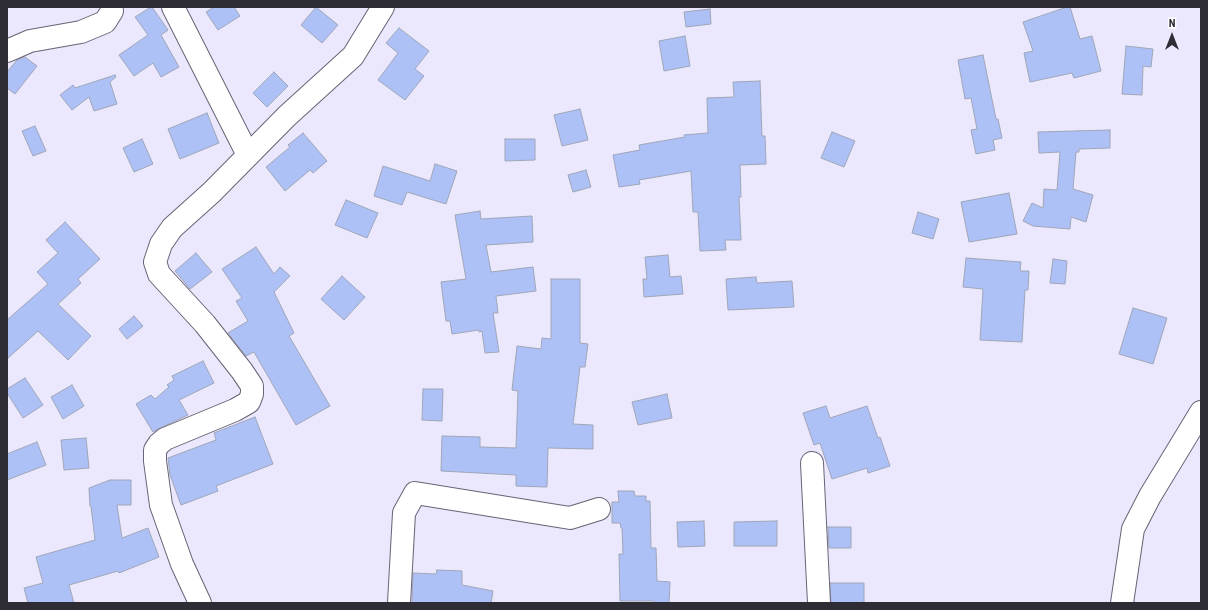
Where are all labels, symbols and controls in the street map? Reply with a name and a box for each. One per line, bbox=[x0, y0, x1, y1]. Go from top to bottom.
north arrow bbox=[1152, 16, 1192, 56]
text: N bbox=[1169, 17, 1175, 30]

